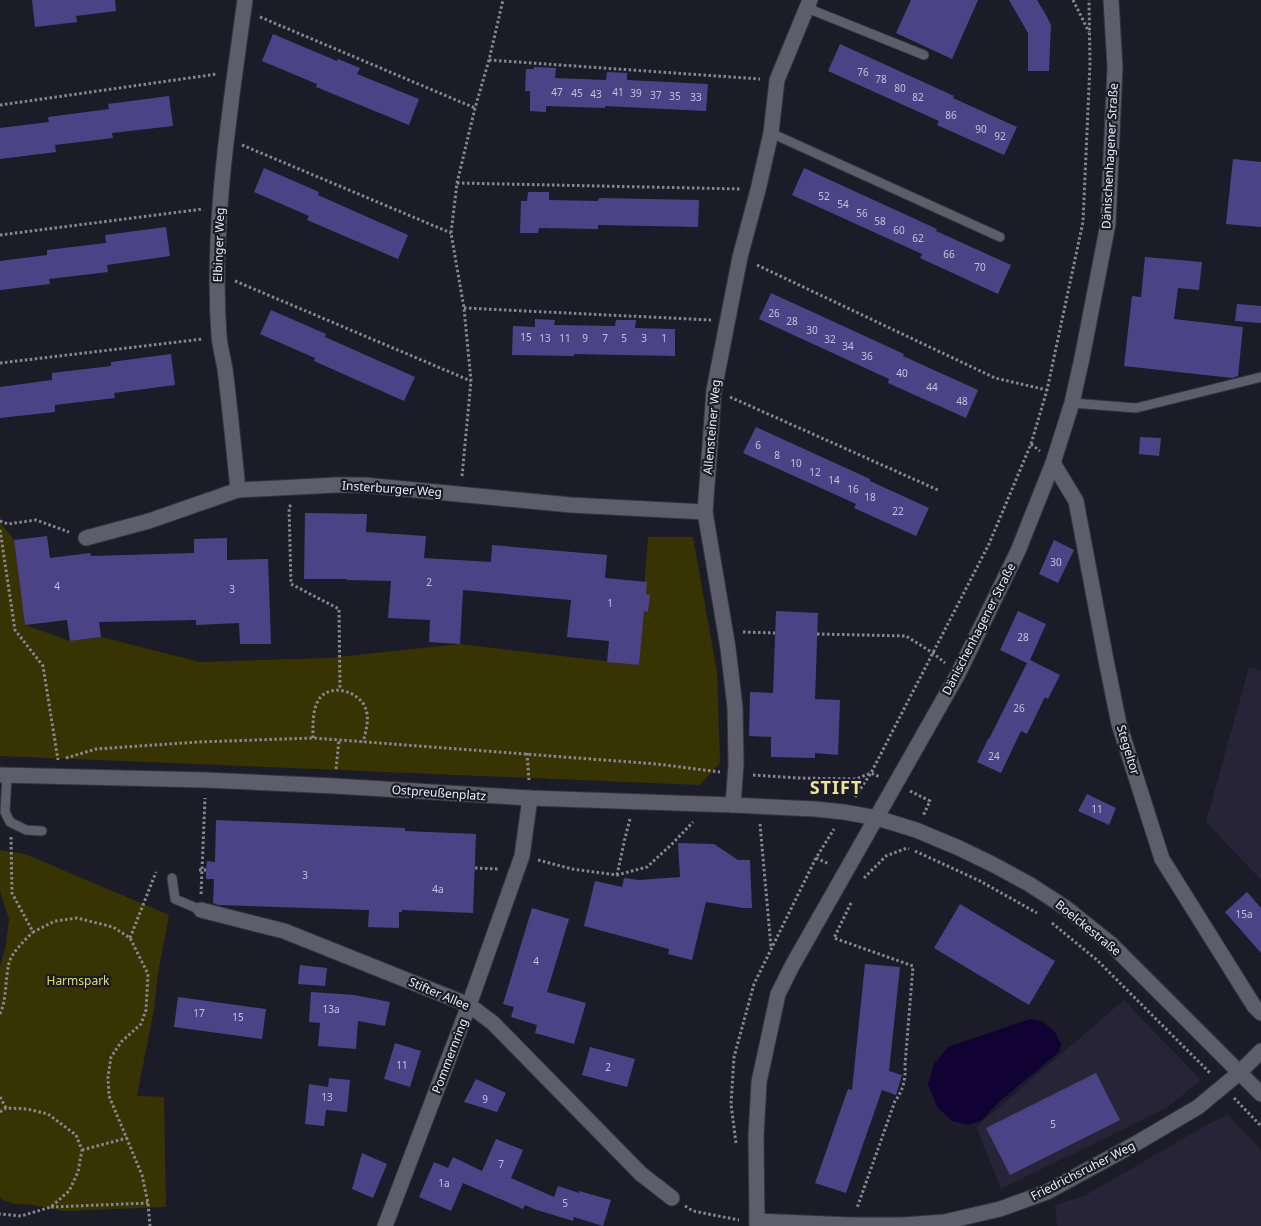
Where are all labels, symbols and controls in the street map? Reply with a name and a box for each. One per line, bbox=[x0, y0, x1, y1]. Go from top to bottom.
house number: 76 bbox=[857, 65, 869, 79]
house number: 78 bbox=[875, 72, 887, 86]
house number: 80 bbox=[894, 81, 906, 95]
street label: Dänischenhagener Straße bbox=[1097, 82, 1122, 230]
house number: 47 bbox=[551, 85, 563, 99]
house number: 41 bbox=[612, 85, 624, 99]
house number: 45 bbox=[571, 86, 583, 100]
house number: 39 bbox=[630, 86, 642, 100]
house number: 43 bbox=[590, 87, 602, 101]
house number: 37 bbox=[650, 88, 662, 102]
house number: 35 bbox=[669, 89, 681, 103]
house number: 33 bbox=[690, 90, 702, 104]
house number: 82 bbox=[912, 90, 924, 104]
house number: 86 bbox=[945, 108, 957, 122]
house number: 90 bbox=[975, 122, 987, 136]
house number: 92 bbox=[994, 129, 1006, 143]
house number: 52 bbox=[818, 189, 830, 203]
house number: 54 bbox=[837, 197, 849, 211]
house number: 56 bbox=[856, 206, 868, 220]
street label: Elbinger Weg bbox=[209, 207, 228, 283]
house number: 58 bbox=[874, 214, 886, 228]
house number: 60 bbox=[893, 223, 905, 237]
house number: 62 bbox=[912, 231, 924, 245]
house number: 66 bbox=[943, 247, 955, 261]
house number: 70 bbox=[974, 260, 986, 274]
house number: 26 bbox=[768, 306, 780, 320]
house number: 28 bbox=[786, 314, 798, 328]
house number: 30 bbox=[806, 323, 818, 337]
house number: 15 bbox=[520, 330, 532, 344]
house number: 13 bbox=[539, 331, 551, 345]
house number: 11 bbox=[559, 331, 571, 345]
house number: 9 bbox=[582, 331, 588, 345]
house number: 7 bbox=[602, 331, 608, 345]
house number: 5 bbox=[621, 331, 627, 345]
house number: 3 bbox=[641, 331, 647, 345]
house number: 1 bbox=[661, 331, 667, 345]
house number: 32 bbox=[824, 332, 836, 346]
house number: 34 bbox=[842, 339, 854, 353]
house number: 36 bbox=[861, 349, 873, 363]
house number: 40 bbox=[896, 366, 908, 380]
street label: Allensteiner Weg bbox=[699, 379, 724, 475]
house number: 44 bbox=[926, 380, 938, 394]
house number: 48 bbox=[956, 394, 968, 408]
house number: 6 bbox=[755, 438, 761, 452]
house number: 8 bbox=[774, 448, 780, 462]
house number: 10 bbox=[790, 456, 802, 470]
house number: 12 bbox=[809, 465, 821, 479]
house number: 14 bbox=[828, 473, 840, 487]
street label: Insterburger Weg bbox=[341, 477, 443, 500]
house number: 16 bbox=[847, 482, 859, 496]
house number: 18 bbox=[864, 490, 876, 504]
house number: 22 bbox=[892, 504, 904, 518]
house number: 30 bbox=[1050, 555, 1062, 569]
street label: Dänischenhagener Straße bbox=[938, 560, 1019, 698]
house number: 2 bbox=[426, 575, 432, 589]
house number: 4 bbox=[54, 579, 60, 593]
house number: 3 bbox=[229, 582, 235, 596]
house number: 1 bbox=[607, 596, 613, 610]
house number: 28 bbox=[1017, 630, 1029, 644]
house number: 26 bbox=[1013, 701, 1025, 715]
street label: Stegeltor bbox=[1113, 723, 1144, 777]
house number: 24 bbox=[988, 749, 1000, 763]
district label: STIFT bbox=[810, 775, 862, 799]
street label: Ostpreußenplatz bbox=[391, 781, 487, 804]
house number: 11 bbox=[1091, 802, 1103, 816]
house number: 3 bbox=[302, 868, 308, 882]
house number: 4a bbox=[432, 882, 444, 896]
street label: Boelckestraße bbox=[1052, 896, 1125, 959]
house number: 15a bbox=[1235, 907, 1253, 921]
house number: 4 bbox=[533, 954, 539, 968]
park label: Harmspark bbox=[46, 972, 110, 989]
street label: Stifter Allee bbox=[406, 973, 473, 1014]
house number: 13a bbox=[322, 1002, 340, 1016]
house number: 17 bbox=[193, 1006, 205, 1020]
house number: 15 bbox=[232, 1010, 244, 1024]
street label: Pommernring bbox=[427, 1016, 472, 1096]
house number: 11 bbox=[396, 1058, 408, 1072]
house number: 2 bbox=[605, 1060, 611, 1074]
house number: 13 bbox=[321, 1090, 333, 1104]
house number: 9 bbox=[482, 1092, 488, 1106]
house number: 5 bbox=[1050, 1117, 1056, 1131]
street label: Friedrichsruher Weg bbox=[1028, 1137, 1138, 1204]
house number: 7 bbox=[498, 1157, 504, 1171]
house number: 1a bbox=[438, 1176, 450, 1190]
house number: 5 bbox=[562, 1196, 568, 1210]

